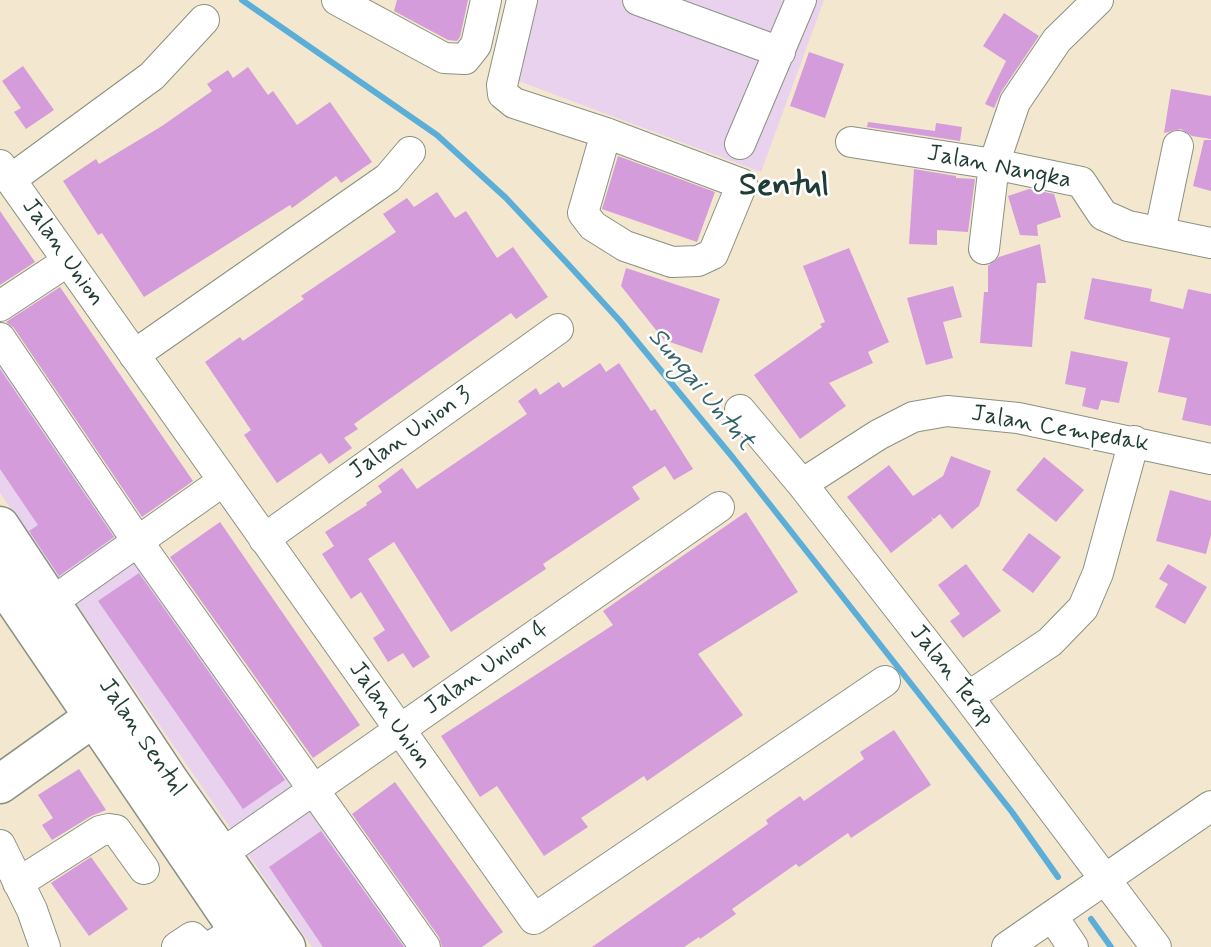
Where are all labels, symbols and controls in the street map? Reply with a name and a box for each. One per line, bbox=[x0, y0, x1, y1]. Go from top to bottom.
street label: Jalan Nangka bbox=[924, 140, 1074, 196]
district label: Sentul bbox=[739, 168, 829, 206]
street label: Jalan Union bbox=[14, 194, 110, 312]
water label: Sungai Untut bbox=[640, 323, 760, 457]
street label: Jalan Union 3 bbox=[344, 381, 478, 487]
street label: Jalan Cempedak bbox=[969, 400, 1151, 460]
street label: Jalan Union 4 bbox=[419, 615, 555, 723]
street label: Jalan Terap bbox=[902, 620, 1000, 732]
street label: Jalan Union bbox=[341, 657, 437, 775]
street label: Jalan Sentul bbox=[91, 673, 191, 803]

